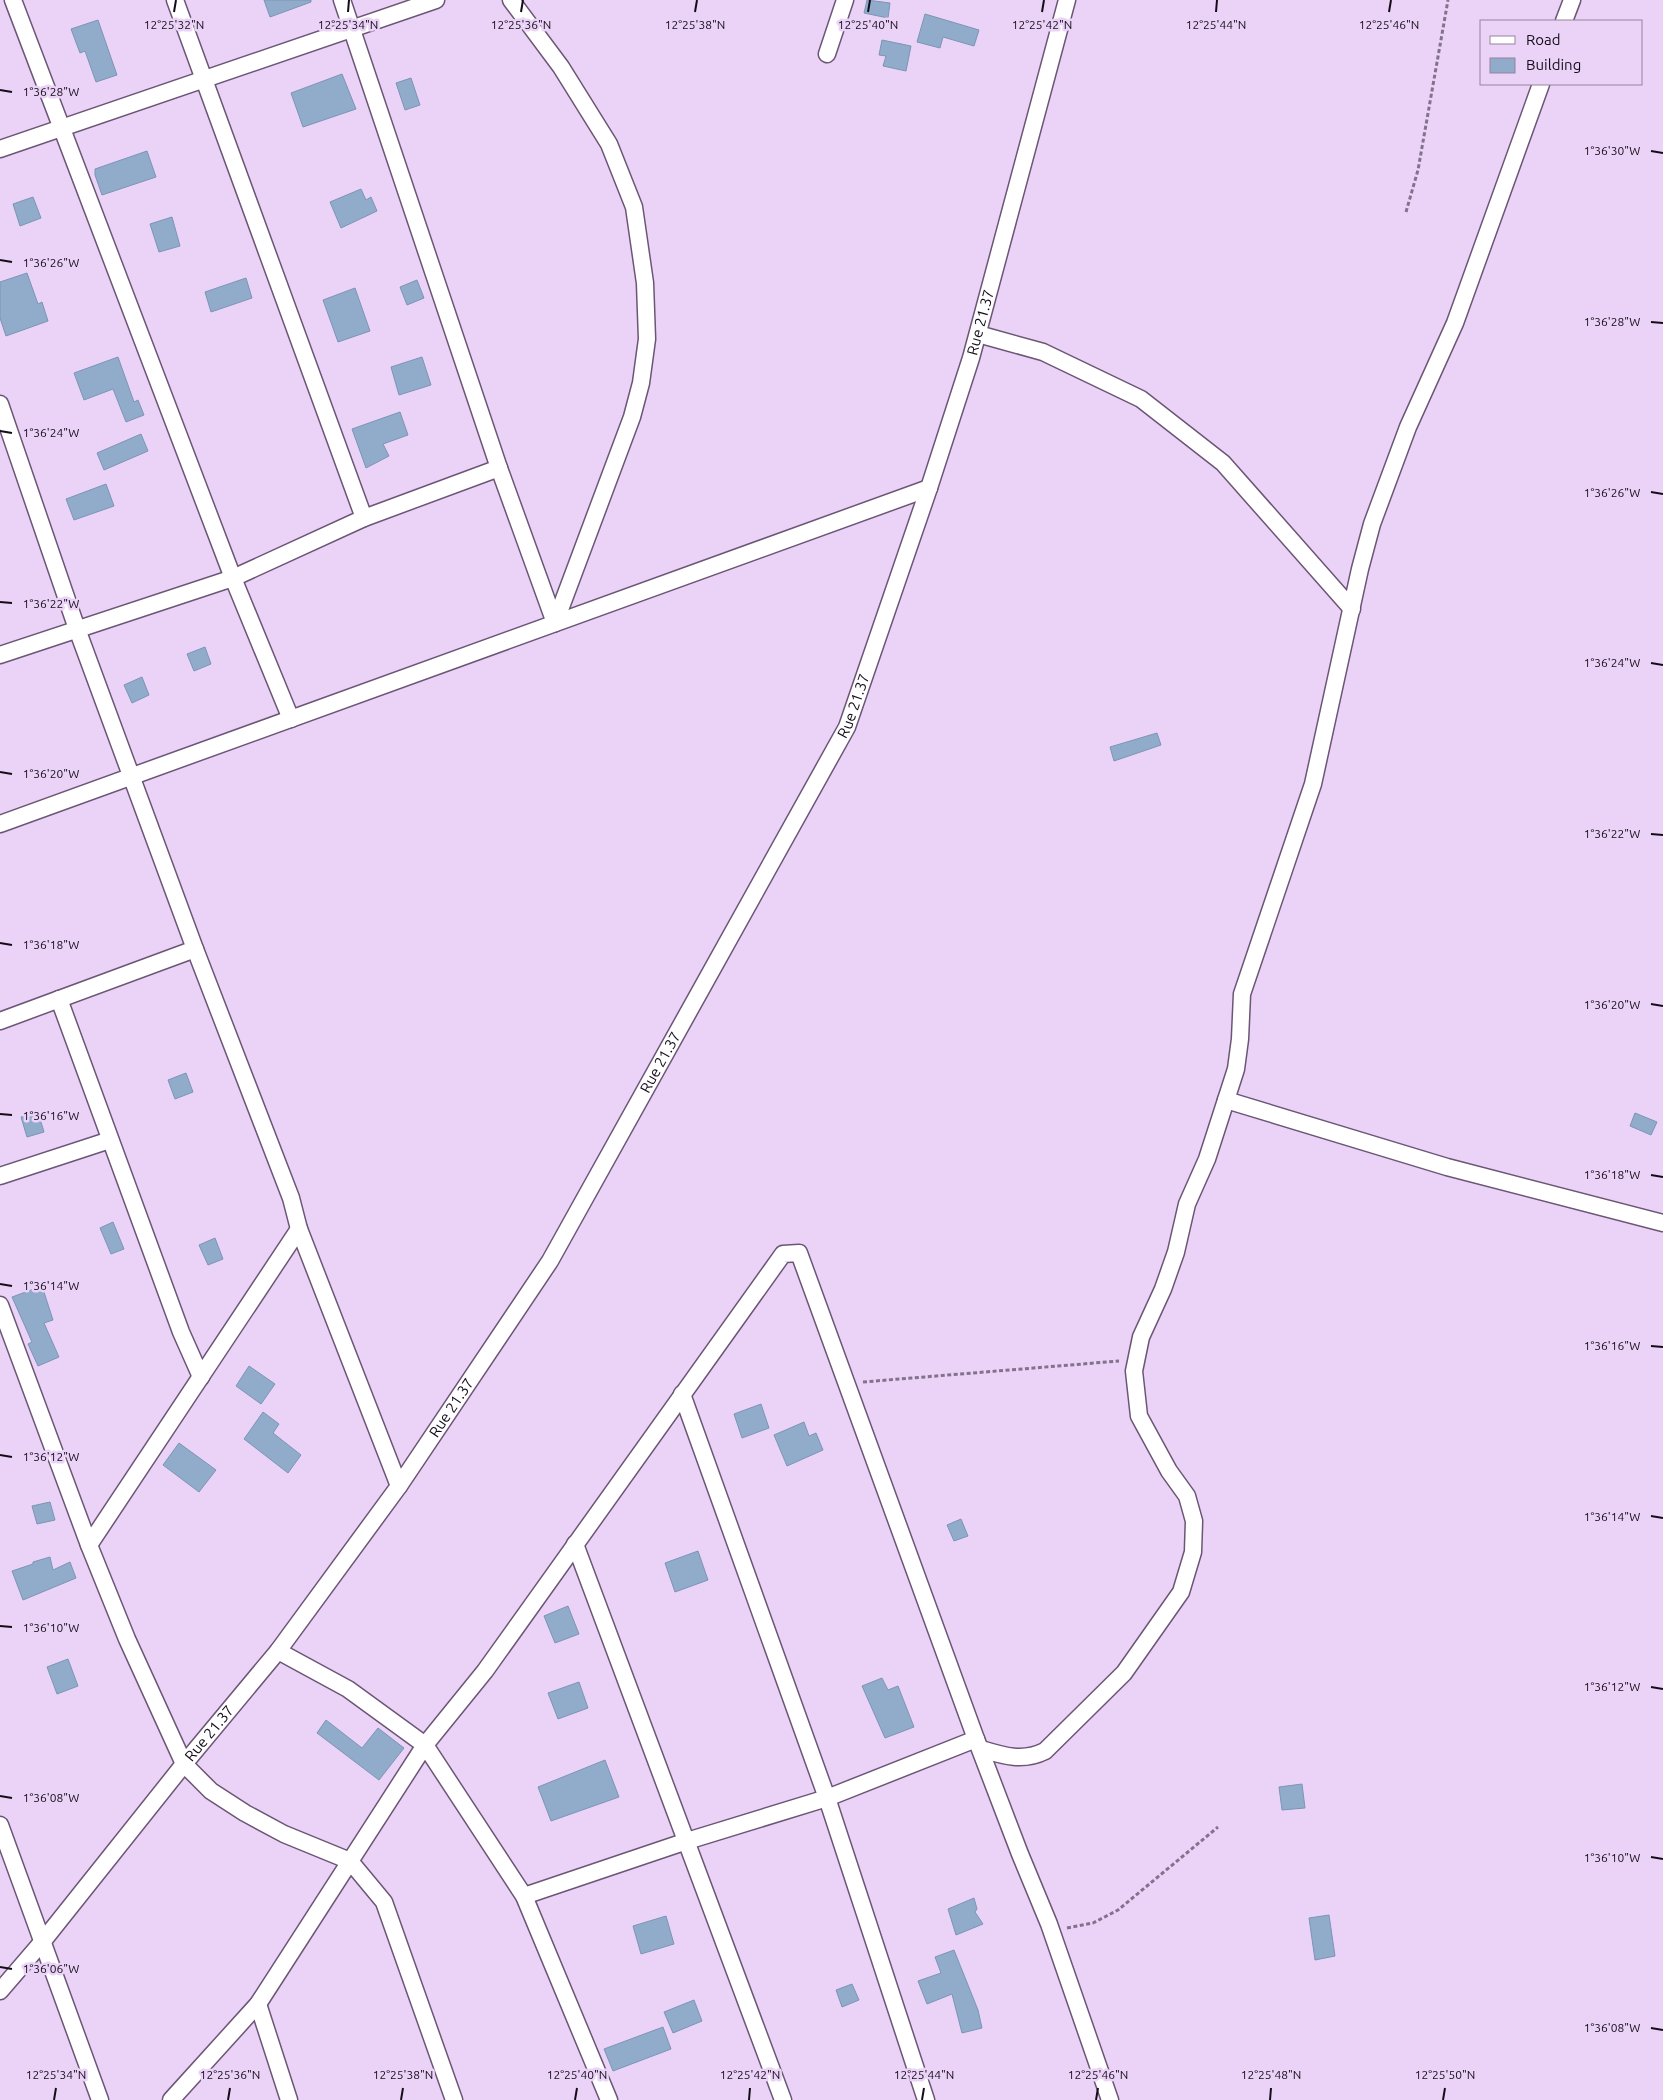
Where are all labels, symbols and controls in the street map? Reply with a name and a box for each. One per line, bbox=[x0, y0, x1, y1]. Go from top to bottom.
text: 12°25'32"N bbox=[144, 18, 204, 31]
text: 12°25'34"N bbox=[318, 18, 378, 31]
text: 12°25'36"N bbox=[491, 18, 551, 31]
text: 12°25'38"N bbox=[665, 18, 725, 31]
text: 12°25'40"N bbox=[838, 18, 898, 31]
text: 12°25'42"N bbox=[1012, 18, 1072, 31]
text: 12°25'44"N bbox=[1186, 18, 1246, 31]
text: 12°25'46"N bbox=[1359, 18, 1419, 31]
legend bbox=[1480, 20, 1643, 85]
text: Road bbox=[1526, 31, 1561, 48]
text: Building bbox=[1526, 56, 1581, 73]
text: 1°36'28"W bbox=[23, 85, 79, 98]
text: 1°36'30"W bbox=[1584, 144, 1640, 157]
text: 1°36'26"W bbox=[23, 256, 79, 269]
street label: Rue 21.37 bbox=[963, 288, 997, 357]
text: 1°36'28"W bbox=[1584, 315, 1640, 328]
text: 1°36'24"W bbox=[23, 426, 79, 439]
text: 1°36'26"W bbox=[1584, 486, 1640, 499]
text: 1°36'22"W bbox=[23, 597, 79, 610]
text: 1°36'24"W bbox=[1584, 656, 1640, 669]
street label: Rue 21.37 bbox=[834, 671, 873, 741]
text: 1°36'20"W bbox=[23, 767, 79, 780]
text: 1°36'22"W bbox=[1584, 827, 1640, 840]
text: 1°36'18"W bbox=[23, 938, 79, 951]
text: 1°36'20"W bbox=[1584, 998, 1640, 1011]
street label: Rue 21.37 bbox=[636, 1029, 684, 1096]
text: 1°36'16"W bbox=[23, 1109, 79, 1122]
text: 1°36'18"W bbox=[1584, 1168, 1640, 1181]
text: 1°36'14"W bbox=[23, 1279, 79, 1292]
text: 1°36'16"W bbox=[1584, 1339, 1640, 1352]
street label: Rue 21.37 bbox=[425, 1375, 477, 1440]
text: 1°36'12"W bbox=[23, 1450, 79, 1463]
text: 1°36'14"W bbox=[1584, 1510, 1640, 1523]
text: 1°36'10"W bbox=[23, 1621, 79, 1634]
text: 1°36'12"W bbox=[1584, 1680, 1640, 1693]
street label: Rue 21.37 bbox=[181, 1702, 237, 1764]
text: 1°36'08"W bbox=[23, 1791, 79, 1804]
text: 1°36'10"W bbox=[1584, 1851, 1640, 1864]
text: 1°36'06"W bbox=[23, 1962, 79, 1975]
text: 1°36'08"W bbox=[1584, 2021, 1640, 2034]
text: 12°25'34"N bbox=[26, 2068, 86, 2081]
text: 12°25'36"N bbox=[200, 2068, 260, 2081]
text: 12°25'38"N bbox=[373, 2068, 433, 2081]
text: 12°25'40"N bbox=[547, 2068, 607, 2081]
text: 12°25'42"N bbox=[720, 2068, 780, 2081]
text: 12°25'44"N bbox=[894, 2068, 954, 2081]
text: 12°25'46"N bbox=[1068, 2068, 1128, 2081]
text: 12°25'48"N bbox=[1241, 2068, 1301, 2081]
text: 12°25'50"N bbox=[1415, 2068, 1475, 2081]

